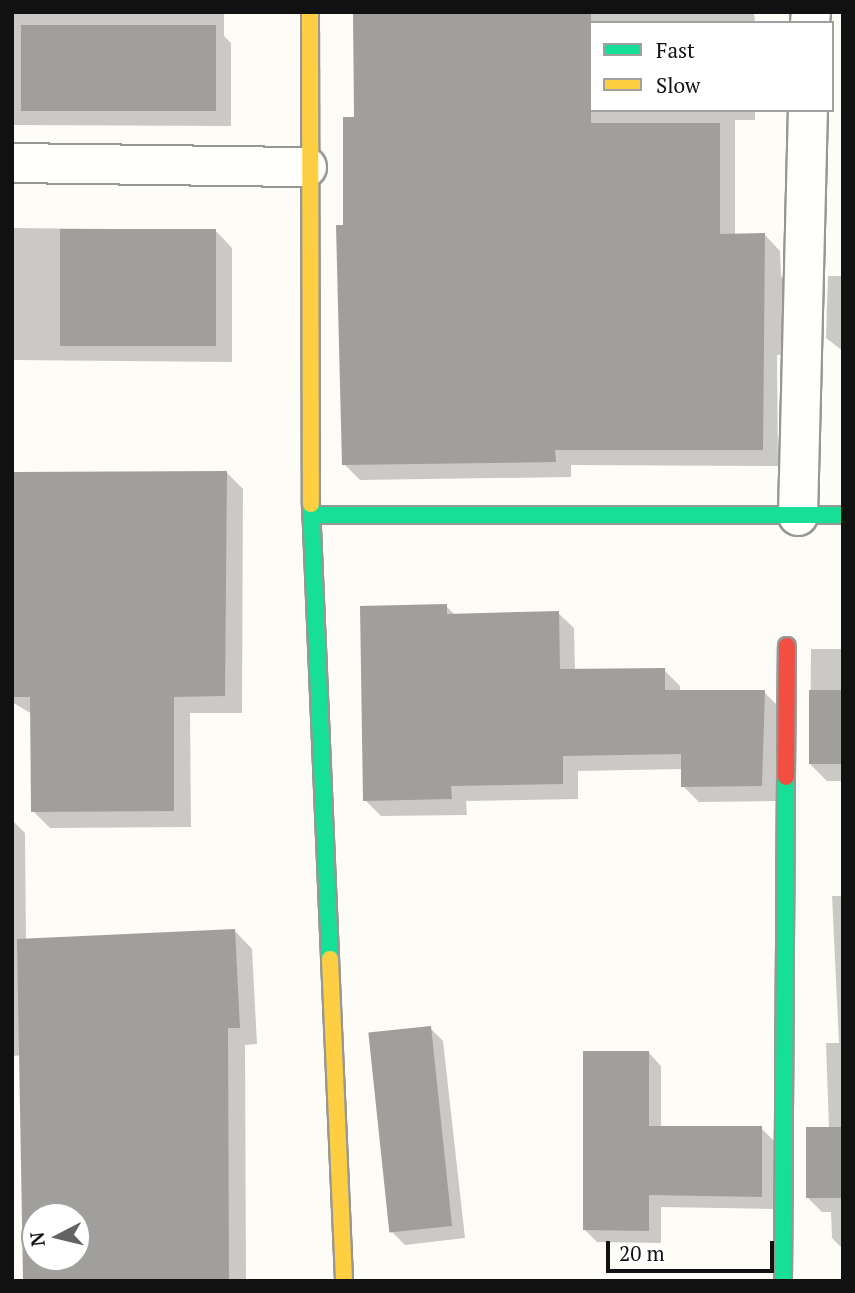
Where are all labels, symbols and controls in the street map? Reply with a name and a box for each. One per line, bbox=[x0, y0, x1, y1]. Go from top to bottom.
legend bbox=[589, 21, 834, 112]
text: Fast bbox=[656, 36, 695, 64]
text: Slow bbox=[656, 71, 700, 99]
north arrow bbox=[21, 1202, 91, 1272]
scale bar bbox=[610, 1226, 778, 1270]
text: N bbox=[23, 1231, 50, 1248]
text: 20 m bbox=[619, 1239, 665, 1267]

